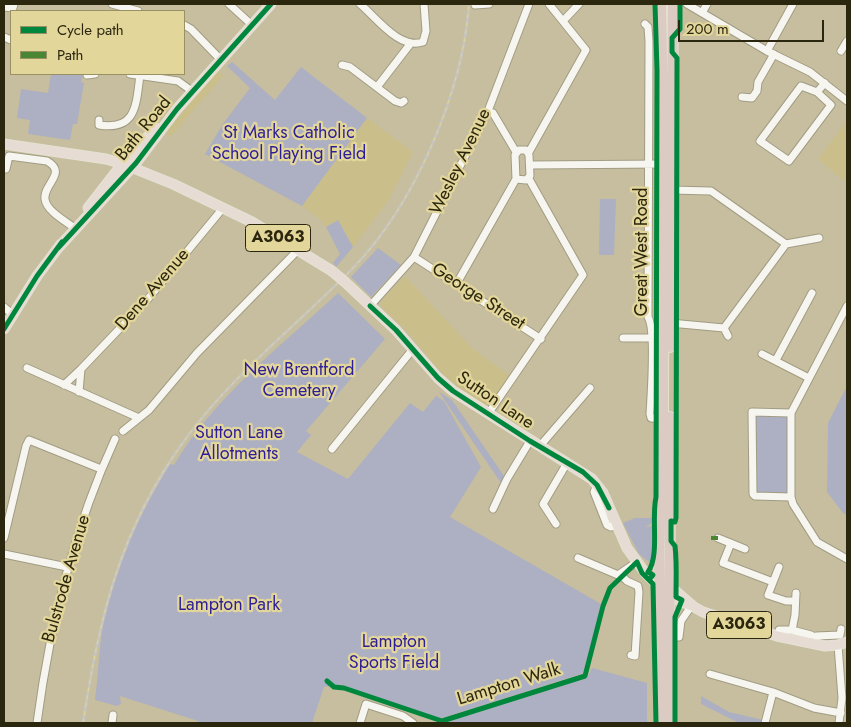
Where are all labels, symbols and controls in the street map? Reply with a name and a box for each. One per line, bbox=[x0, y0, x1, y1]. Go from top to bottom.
legend bbox=[10, 10, 185, 75]
scale bar bbox=[681, 10, 827, 42]
text: 200 m bbox=[686, 18, 729, 40]
text: Cycle path bbox=[57, 19, 124, 41]
text: Path bbox=[57, 44, 83, 66]
street label: Bath Road bbox=[111, 92, 177, 166]
street label: Wesley Avenue bbox=[426, 105, 496, 219]
park label: St Marks Catholic School Playing Field bbox=[212, 123, 366, 166]
street label: Great West Road bbox=[632, 188, 654, 316]
road number: A3063 bbox=[246, 224, 310, 252]
street label: Dene Avenue bbox=[111, 245, 195, 335]
street label: George Street bbox=[427, 259, 529, 335]
park label: New Brentford Cemetery bbox=[244, 360, 354, 402]
street label: Sutton Lane bbox=[452, 367, 538, 435]
park label: Sutton Lane Allotments bbox=[195, 423, 283, 466]
street label: Bulstrode Avenue bbox=[38, 513, 96, 645]
park label: Lampton Park bbox=[178, 595, 280, 617]
road number: A3063 bbox=[706, 612, 772, 638]
park label: Lampton Sports Field bbox=[349, 632, 439, 674]
street label: Lampton Walk bbox=[455, 659, 563, 711]

